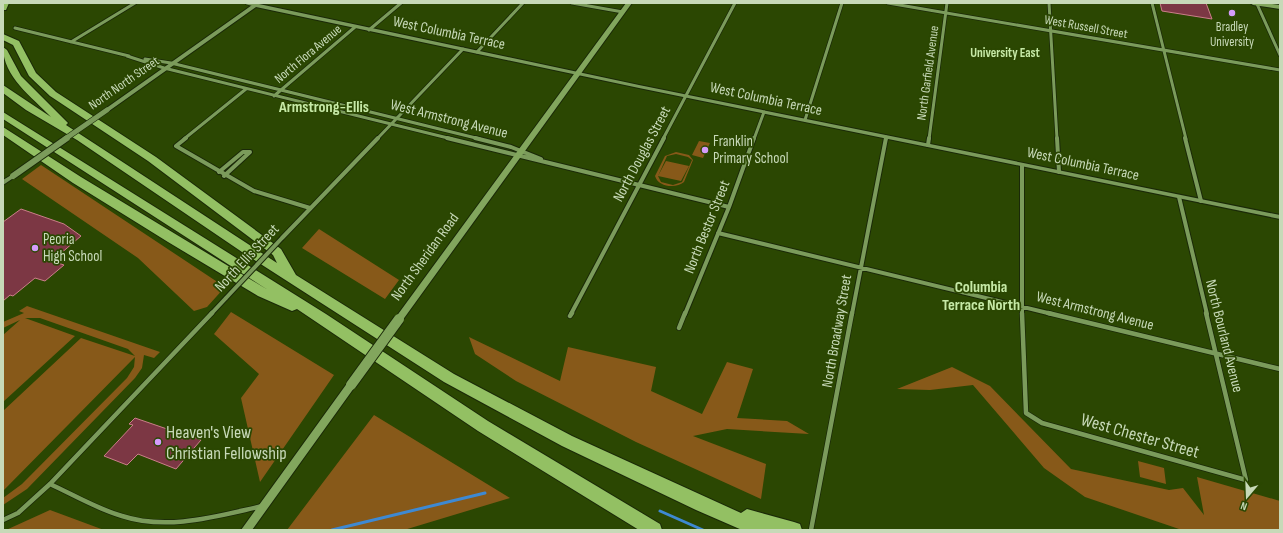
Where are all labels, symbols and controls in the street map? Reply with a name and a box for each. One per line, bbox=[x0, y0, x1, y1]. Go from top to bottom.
marker: Bradley University bbox=[1227, 8, 1237, 18]
street label: West Columbia Terrace bbox=[391, 12, 507, 54]
street label: West Russell Street bbox=[1043, 12, 1129, 42]
place label: Bradley University bbox=[1210, 19, 1254, 50]
street label: North Flora Avenue bbox=[271, 21, 345, 87]
street label: North Garfield Avenue bbox=[913, 25, 943, 121]
district label: University East bbox=[970, 45, 1040, 61]
street label: North North Street bbox=[86, 53, 162, 113]
street label: West Columbia Terrace bbox=[708, 78, 824, 120]
street label: West Armstrong Avenue bbox=[388, 95, 510, 143]
district label: Armstrong-Ellis bbox=[278, 98, 369, 117]
street label: North Douglas Street bbox=[609, 103, 675, 205]
place label: Franklin Primary School bbox=[713, 132, 789, 168]
street label: West Columbia Terrace bbox=[1025, 143, 1141, 185]
marker: Franklin Primary School bbox=[700, 145, 710, 155]
street label: North Bestor Street bbox=[680, 177, 734, 276]
street label: North Sheridan Road bbox=[387, 210, 463, 304]
street label: North Ellis Street bbox=[211, 220, 284, 296]
place label: Peoria High School bbox=[43, 230, 102, 266]
marker: Peoria High School bbox=[30, 243, 40, 253]
street label: North Broadway Street bbox=[818, 273, 856, 389]
district label: Columbia Terrace North bbox=[942, 278, 1020, 315]
street label: North Bourland Avenue bbox=[1201, 278, 1247, 394]
street label: West Armstrong Avenue bbox=[1034, 287, 1156, 335]
street label: West Chester Street bbox=[1078, 409, 1202, 463]
place label: Heaven's View Christian Fellowship bbox=[166, 422, 287, 464]
marker: Heaven's View Christian Fellowship bbox=[153, 437, 163, 447]
north arrow bbox=[1227, 477, 1267, 517]
text: N bbox=[1239, 499, 1249, 513]

